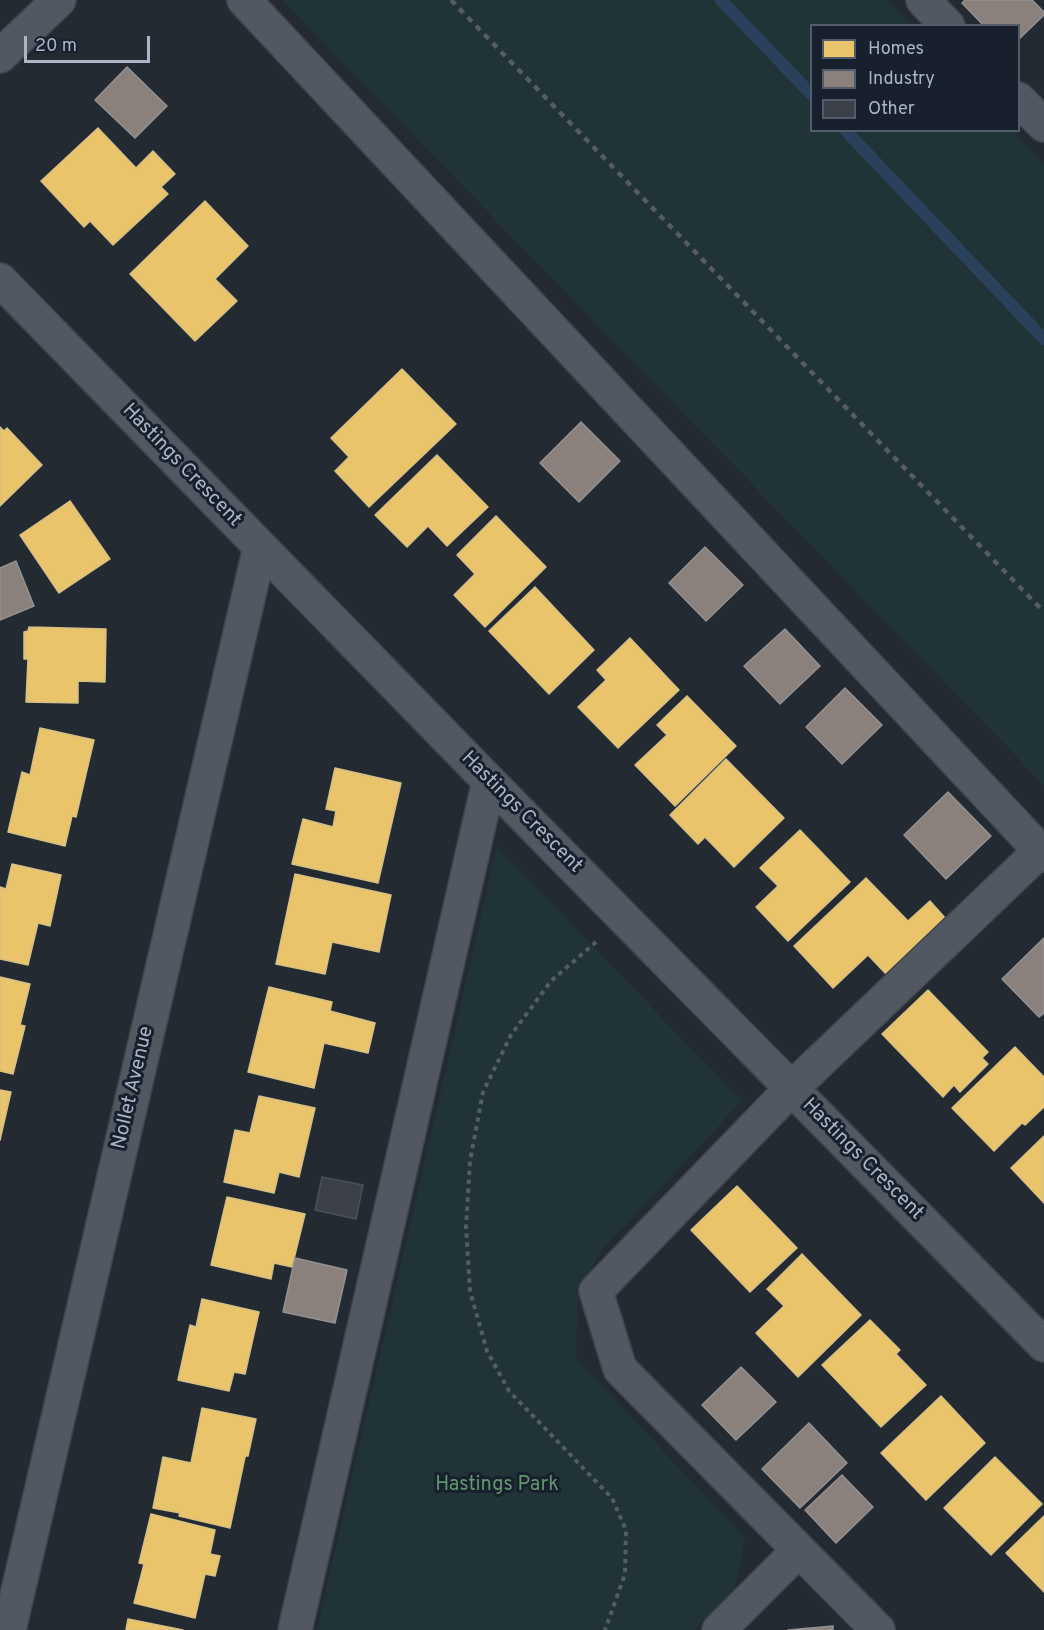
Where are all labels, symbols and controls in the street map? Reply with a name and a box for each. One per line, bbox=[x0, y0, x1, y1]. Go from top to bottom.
scale bar bbox=[27, 24, 153, 62]
legend bbox=[810, 24, 1020, 132]
text: 20 m bbox=[35, 35, 77, 58]
text: Homes bbox=[868, 38, 924, 61]
text: Industry bbox=[868, 68, 935, 91]
text: Other bbox=[868, 98, 915, 121]
street label: Hastings Crescent bbox=[116, 399, 246, 533]
street label: Hastings Crescent bbox=[455, 747, 587, 879]
street label: Nollet Avenue bbox=[108, 1024, 160, 1152]
street label: Hastings Crescent bbox=[796, 1094, 928, 1226]
park label: Hastings Park bbox=[435, 1474, 559, 1498]

